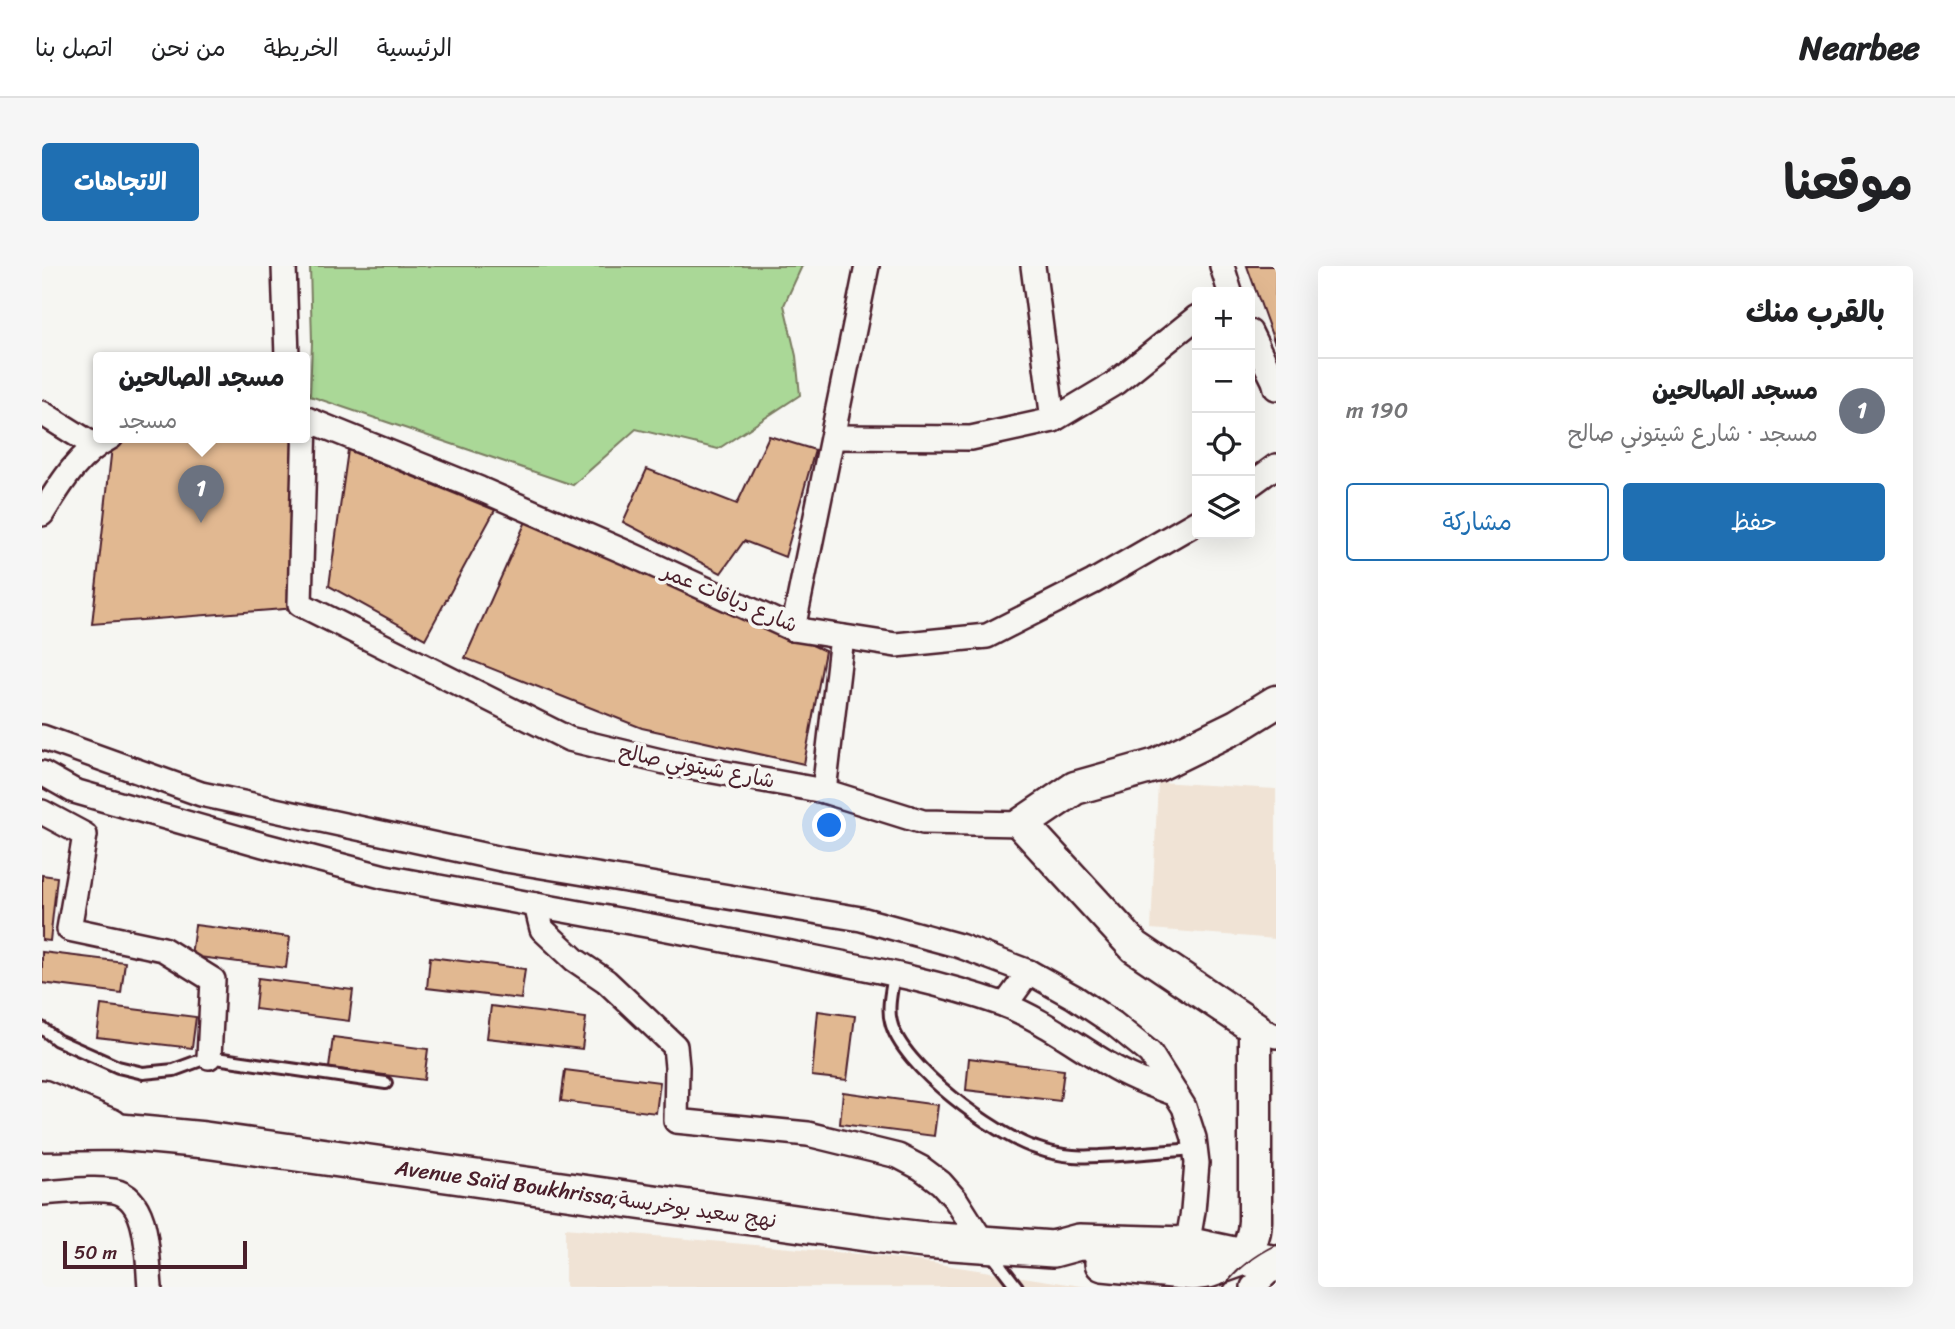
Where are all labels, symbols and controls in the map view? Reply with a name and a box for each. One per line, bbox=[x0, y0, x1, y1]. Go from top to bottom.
text: Nearbee bbox=[1800, 19, 1920, 77]
text: اتصل بنا bbox=[35, 27, 113, 69]
text: من نحن bbox=[151, 27, 226, 69]
text: الخريطة bbox=[264, 27, 339, 69]
text: الرئيسية bbox=[377, 27, 452, 69]
text: موقعنا bbox=[1783, 139, 1913, 226]
button: الاتجاهات bbox=[42, 143, 199, 221]
text: بالقرب منك bbox=[1746, 285, 1885, 339]
map controls bbox=[1192, 287, 1255, 539]
button: + bbox=[1192, 287, 1255, 350]
button: − bbox=[1192, 350, 1255, 413]
popup bbox=[93, 352, 310, 443]
text: مسجد الصالحين bbox=[118, 354, 285, 400]
text: مسجد الصالحين bbox=[1652, 367, 1818, 413]
text: 190 m bbox=[1346, 390, 1408, 431]
text: 1 bbox=[1857, 390, 1867, 431]
text: مسجد bbox=[118, 400, 178, 441]
button: locate bbox=[1192, 413, 1255, 476]
text: مسجد · شارع شيتوني صالح bbox=[1568, 413, 1818, 454]
pin: 1 bbox=[178, 465, 224, 523]
button: layers bbox=[1192, 476, 1255, 539]
button: مشاركة bbox=[1346, 483, 1609, 561]
button: حفظ bbox=[1623, 483, 1885, 561]
street label: شارع ديافات عمر bbox=[654, 552, 804, 644]
street label: شارع شيتوني صالح bbox=[616, 732, 778, 800]
your location bbox=[812, 808, 846, 842]
street label: Avenue Saïd Boukhrissa;نهج سعيد بوخريسة bbox=[392, 1148, 779, 1240]
text: 50 m bbox=[74, 1236, 117, 1269]
scale bar bbox=[63, 1238, 247, 1270]

